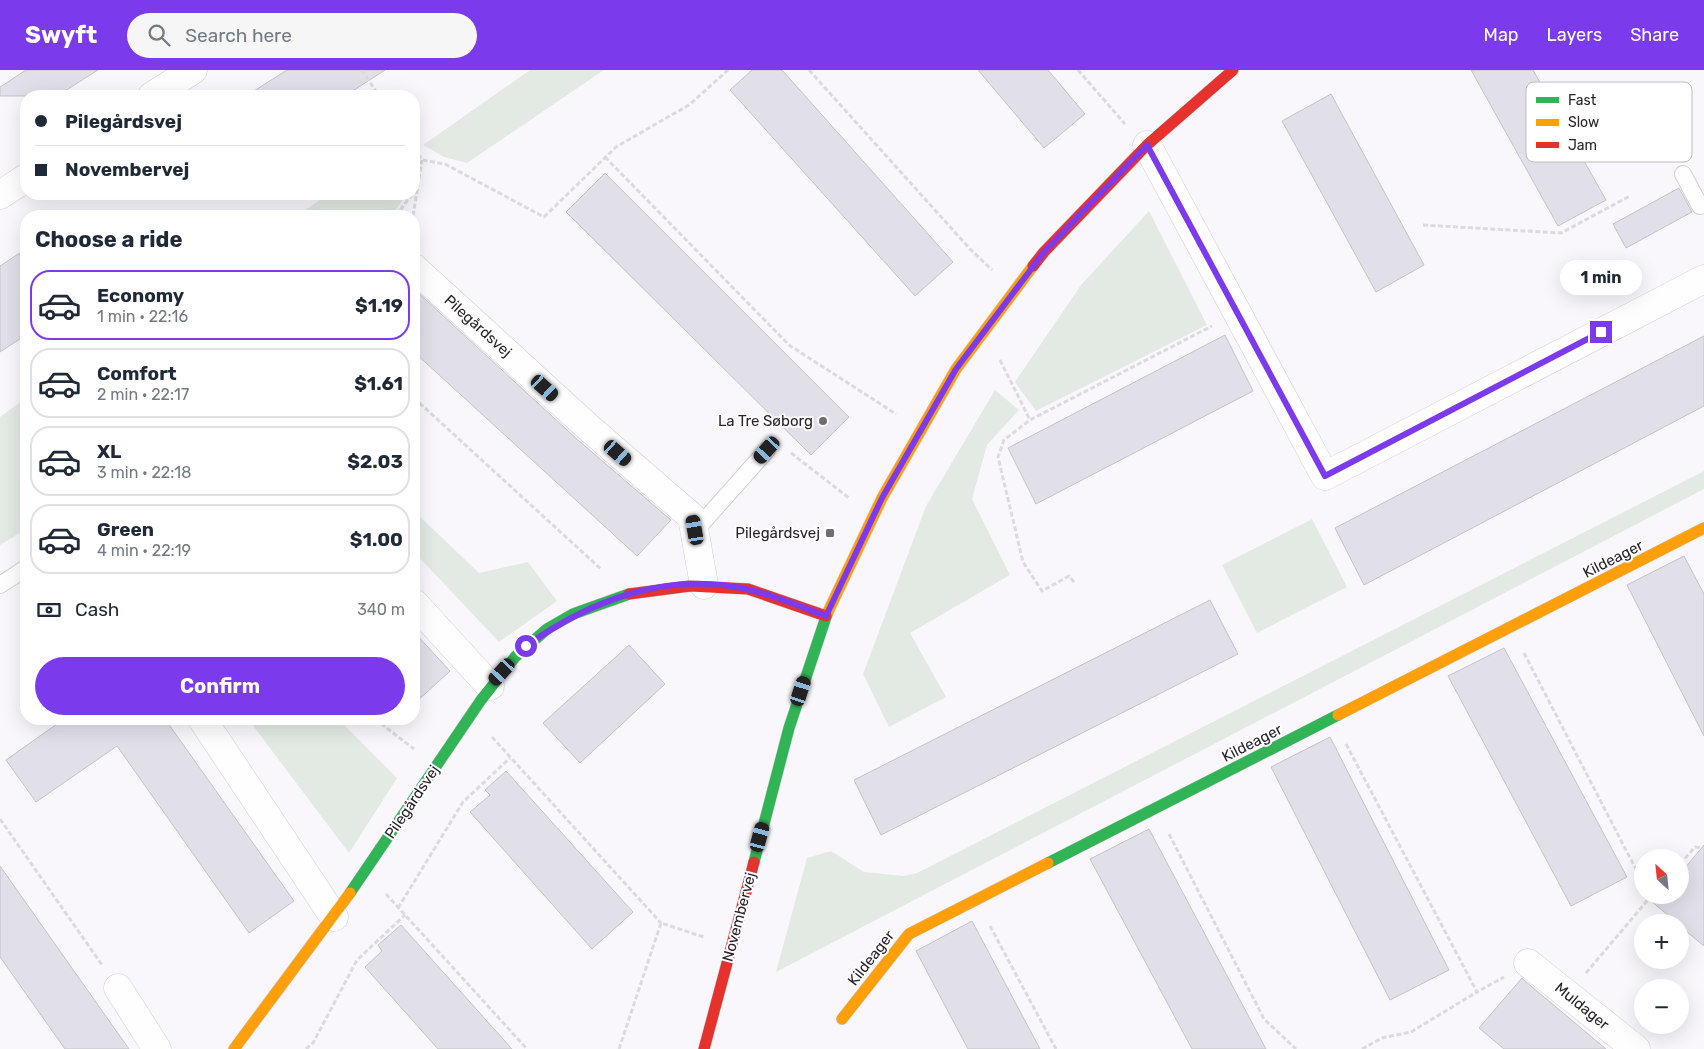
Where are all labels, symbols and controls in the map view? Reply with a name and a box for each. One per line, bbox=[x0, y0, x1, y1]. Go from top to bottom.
search box bbox=[127, 13, 477, 58]
text: Swyft bbox=[25, 21, 97, 49]
icon: search bbox=[145, 21, 173, 49]
text: Search here bbox=[185, 24, 292, 47]
text: Map bbox=[1484, 24, 1519, 46]
text: Layers bbox=[1547, 24, 1602, 46]
text: Share bbox=[1630, 24, 1679, 46]
legend bbox=[1526, 82, 1692, 162]
text: Fast bbox=[1568, 92, 1597, 109]
text: Pilegårdsvej bbox=[65, 110, 182, 133]
text: Slow bbox=[1568, 114, 1599, 131]
text: Jam bbox=[1568, 137, 1597, 154]
text: Novembervej bbox=[65, 158, 189, 181]
text: Choose a ride bbox=[35, 226, 182, 253]
callout: 1 min bbox=[1560, 260, 1642, 294]
text: 1 min bbox=[1581, 268, 1621, 287]
icon: car bbox=[37, 283, 82, 328]
text: Economy bbox=[97, 284, 184, 307]
street label: Pilegårdsvej bbox=[441, 291, 515, 361]
text: $1.19 bbox=[355, 294, 403, 317]
text: 1 min · 22:16 bbox=[97, 307, 188, 326]
route end bbox=[1590, 321, 1612, 343]
icon: car bbox=[37, 361, 82, 406]
text: Comfort bbox=[97, 362, 177, 385]
text: $1.61 bbox=[354, 372, 403, 395]
car bbox=[528, 372, 561, 404]
text: 2 min · 22:17 bbox=[97, 385, 189, 404]
place label: La Tre Søborg bbox=[718, 412, 813, 430]
marker: La Tre Søborg bbox=[817, 415, 829, 427]
car bbox=[751, 434, 782, 466]
car bbox=[601, 437, 634, 469]
icon: car bbox=[37, 439, 82, 484]
text: XL bbox=[97, 440, 121, 463]
text: $2.03 bbox=[347, 450, 403, 473]
text: 3 min · 22:18 bbox=[97, 463, 191, 482]
car bbox=[685, 514, 704, 546]
icon: car bbox=[37, 517, 82, 562]
text: Green bbox=[97, 518, 154, 541]
place label: Pilegårdsvej bbox=[735, 524, 820, 542]
marker: Pilegårdsvej bbox=[824, 527, 836, 539]
text: $1.00 bbox=[350, 528, 403, 551]
street label: Kildeager bbox=[1580, 536, 1646, 582]
text: 4 min · 22:19 bbox=[97, 541, 191, 560]
icon: cash bbox=[35, 596, 63, 624]
text: Cash bbox=[75, 598, 119, 621]
text: 340 m bbox=[357, 600, 405, 619]
route start bbox=[515, 635, 537, 657]
car bbox=[486, 656, 517, 688]
button: Confirm bbox=[35, 657, 405, 715]
car bbox=[789, 674, 812, 708]
street label: Kildeager bbox=[1219, 720, 1285, 766]
street label: Pilegårdsvej bbox=[381, 762, 443, 842]
car bbox=[748, 821, 771, 853]
north arrow bbox=[1634, 849, 1689, 904]
map controls bbox=[1634, 849, 1689, 1034]
street label: Novembervej bbox=[718, 870, 760, 964]
button: + bbox=[1634, 914, 1689, 969]
street label: Kildeager bbox=[844, 927, 898, 989]
street label: Muldager bbox=[1551, 979, 1613, 1034]
button: − bbox=[1634, 979, 1689, 1034]

